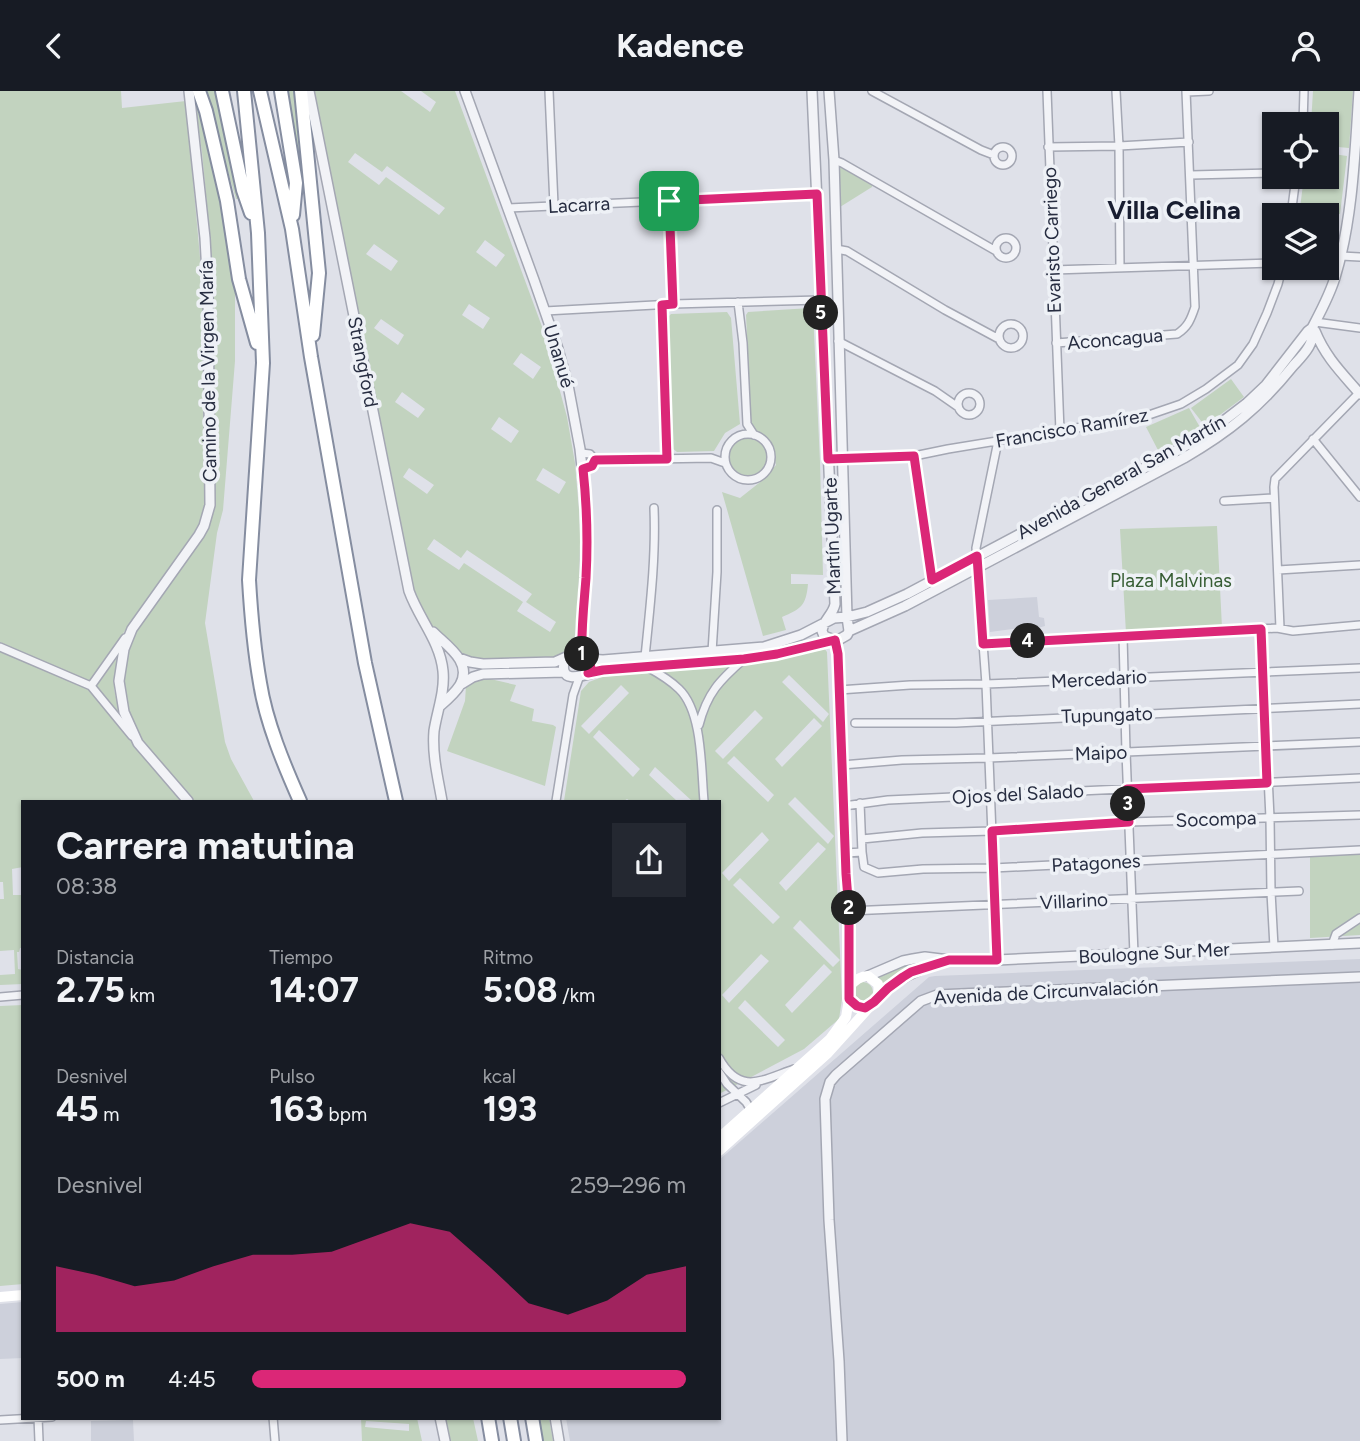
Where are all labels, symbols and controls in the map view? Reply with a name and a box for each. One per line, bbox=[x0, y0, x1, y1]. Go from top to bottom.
icon: back bbox=[35, 27, 73, 65]
text: Kadence bbox=[616, 27, 744, 65]
icon: person bbox=[1287, 27, 1325, 65]
map controls bbox=[1262, 112, 1339, 280]
button: locate bbox=[1262, 112, 1339, 189]
street label: Evaristo Carriego bbox=[1038, 166, 1066, 314]
pin bbox=[639, 171, 699, 231]
icon: arrive bbox=[650, 182, 688, 220]
street label: Lacarra bbox=[547, 192, 611, 218]
district label: Villa Celina bbox=[1107, 194, 1241, 226]
button: layers bbox=[1262, 203, 1339, 280]
street label: Camino de la Virgen María bbox=[195, 260, 221, 482]
pin: 5 bbox=[804, 295, 838, 331]
text: 5 bbox=[815, 301, 826, 324]
street label: Strangford bbox=[343, 315, 383, 409]
street label: Unanué bbox=[538, 321, 580, 391]
street label: Aconcagua bbox=[1066, 323, 1164, 355]
street label: Francisco Ramírez bbox=[994, 403, 1150, 453]
street label: Avenida General San Martín bbox=[1013, 410, 1229, 544]
street label: Martín Ugarte bbox=[818, 477, 846, 595]
park label: Plaza Malvinas bbox=[1110, 569, 1232, 592]
pin: 4 bbox=[1010, 623, 1046, 659]
text: 4 bbox=[1021, 629, 1034, 652]
pin: 1 bbox=[564, 637, 600, 671]
text: 1 bbox=[577, 642, 586, 665]
street label: Mercedario bbox=[1050, 665, 1148, 693]
street label: Tupungato bbox=[1061, 702, 1153, 728]
street label: Maipo bbox=[1074, 741, 1128, 765]
street label: Ojos del Salado bbox=[951, 779, 1085, 809]
pin: 3 bbox=[1110, 787, 1146, 821]
text: 3 bbox=[1122, 792, 1133, 815]
street label: Socompa bbox=[1175, 806, 1257, 832]
text: Carrera matutina bbox=[56, 823, 355, 869]
button: share bbox=[612, 823, 686, 897]
street label: Patagones bbox=[1051, 849, 1141, 877]
text: 08:38 bbox=[56, 872, 117, 900]
street label: Villarino bbox=[1039, 888, 1109, 914]
pin: 2 bbox=[832, 891, 866, 925]
text: 2 bbox=[843, 896, 854, 919]
street label: Boulogne Sur Mer bbox=[1078, 938, 1231, 968]
text: Distancia bbox=[56, 946, 134, 969]
text: Tiempo bbox=[269, 946, 333, 969]
text: Ritmo bbox=[483, 946, 533, 969]
text: 2.75 bbox=[56, 969, 125, 1011]
text: 14:07 bbox=[269, 969, 359, 1011]
text: 5:08 bbox=[483, 969, 558, 1011]
street label: Avenida de Circunvalación bbox=[933, 975, 1159, 1009]
text: km bbox=[125, 984, 155, 1007]
text: /km bbox=[558, 984, 595, 1007]
text: Desnivel bbox=[56, 1065, 128, 1088]
text: Pulso bbox=[269, 1065, 315, 1088]
text: kcal bbox=[483, 1065, 516, 1088]
text: 45 bbox=[56, 1088, 99, 1130]
text: 163 bbox=[269, 1088, 324, 1130]
text: 193 bbox=[483, 1088, 537, 1130]
text: m bbox=[99, 1103, 119, 1126]
text: bpm bbox=[324, 1103, 367, 1126]
text: Desnivel bbox=[56, 1171, 143, 1199]
text: 259–296 m bbox=[570, 1171, 686, 1199]
text: 500 m bbox=[56, 1365, 125, 1393]
text: 4:45 bbox=[168, 1365, 216, 1393]

